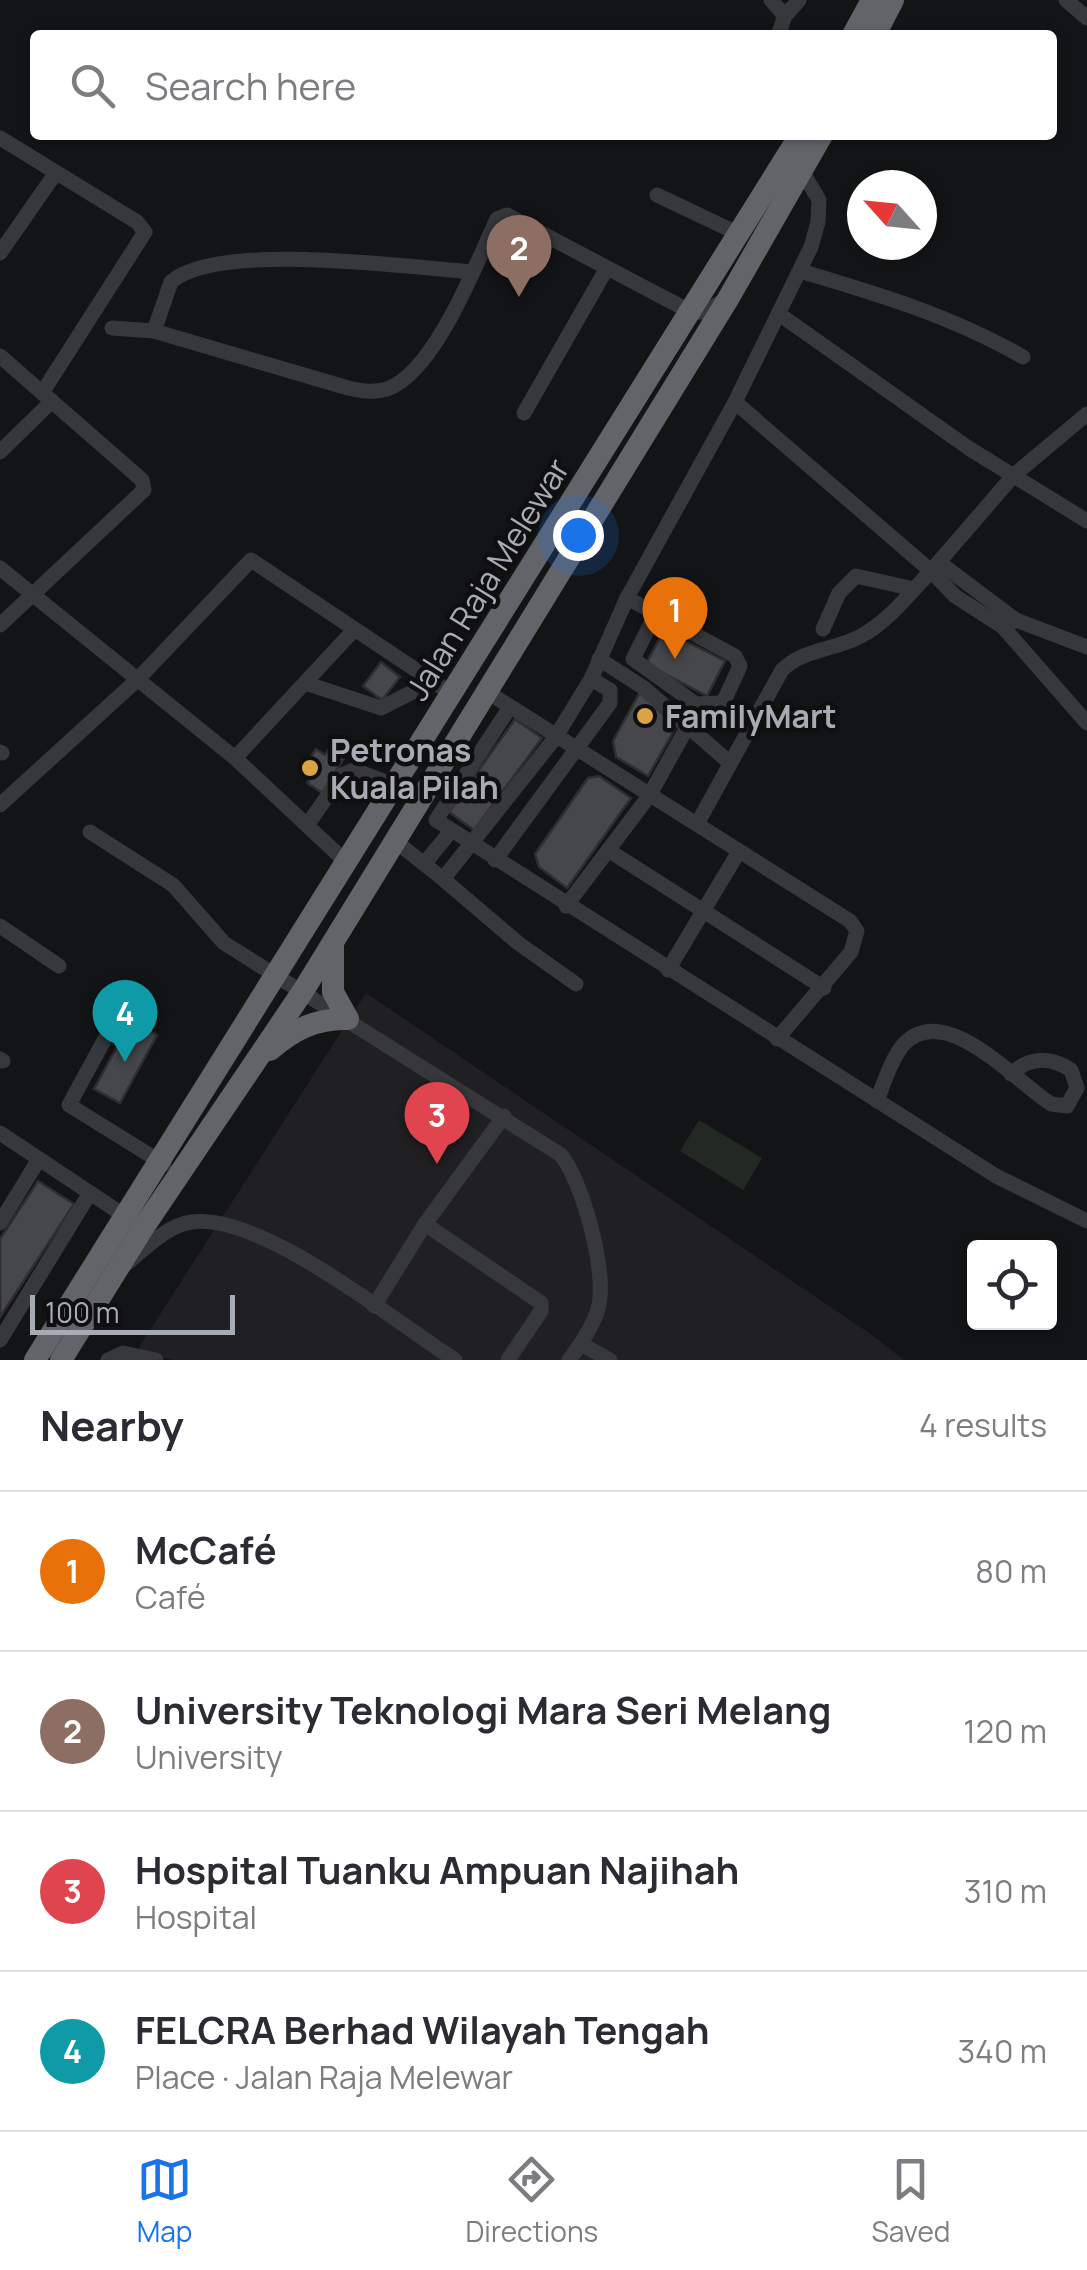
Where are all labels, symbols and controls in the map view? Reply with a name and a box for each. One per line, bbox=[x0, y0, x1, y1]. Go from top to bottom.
search box bbox=[30, 30, 1057, 140]
icon: search bbox=[65, 58, 120, 113]
text: Search here bbox=[145, 59, 356, 111]
north arrow bbox=[847, 170, 937, 260]
pin: 2 bbox=[486, 214, 552, 297]
street label: Jalan Raja Melewar bbox=[395, 450, 579, 708]
your location bbox=[553, 510, 604, 561]
pin: 1 bbox=[642, 576, 708, 659]
place label: FamilyMart bbox=[665, 694, 837, 738]
marker: FamilyMart bbox=[634, 705, 656, 727]
place label: Petronas Kuala Pilah bbox=[330, 728, 499, 809]
marker: Petronas Kuala Pilah bbox=[299, 757, 321, 779]
pin: 4 bbox=[92, 980, 158, 1062]
pin: 3 bbox=[404, 1082, 470, 1164]
map controls bbox=[967, 1240, 1057, 1330]
button: locate bbox=[967, 1240, 1057, 1330]
scale bar bbox=[30, 1290, 235, 1334]
text: 100 m bbox=[45, 1293, 119, 1331]
text: Nearby bbox=[40, 1396, 184, 1454]
text: 4 results bbox=[919, 1403, 1047, 1447]
text: McCafé bbox=[135, 1523, 277, 1575]
text: 1 bbox=[65, 1549, 80, 1593]
text: 80 m bbox=[975, 1549, 1047, 1593]
text: Café bbox=[135, 1575, 206, 1619]
text: University Teknologi Mara Seri Melang bbox=[135, 1683, 831, 1735]
text: 2 bbox=[63, 1709, 82, 1753]
text: 120 m bbox=[963, 1709, 1047, 1753]
text: University bbox=[135, 1735, 283, 1779]
text: Hospital Tuanku Ampuan Najihah bbox=[135, 1843, 739, 1895]
text: 3 bbox=[63, 1869, 82, 1913]
text: 310 m bbox=[964, 1869, 1047, 1913]
text: Hospital bbox=[135, 1895, 257, 1939]
text: FELCRA Berhad Wilayah Tengah bbox=[135, 2003, 710, 2055]
text: 4 bbox=[63, 2029, 82, 2073]
text: 340 m bbox=[957, 2029, 1047, 2073]
text: Place · Jalan Raja Melewar bbox=[135, 2055, 513, 2099]
tab: Map bbox=[137, 2152, 192, 2250]
tab: Directions bbox=[466, 2152, 598, 2250]
tab: Saved bbox=[871, 2152, 950, 2250]

